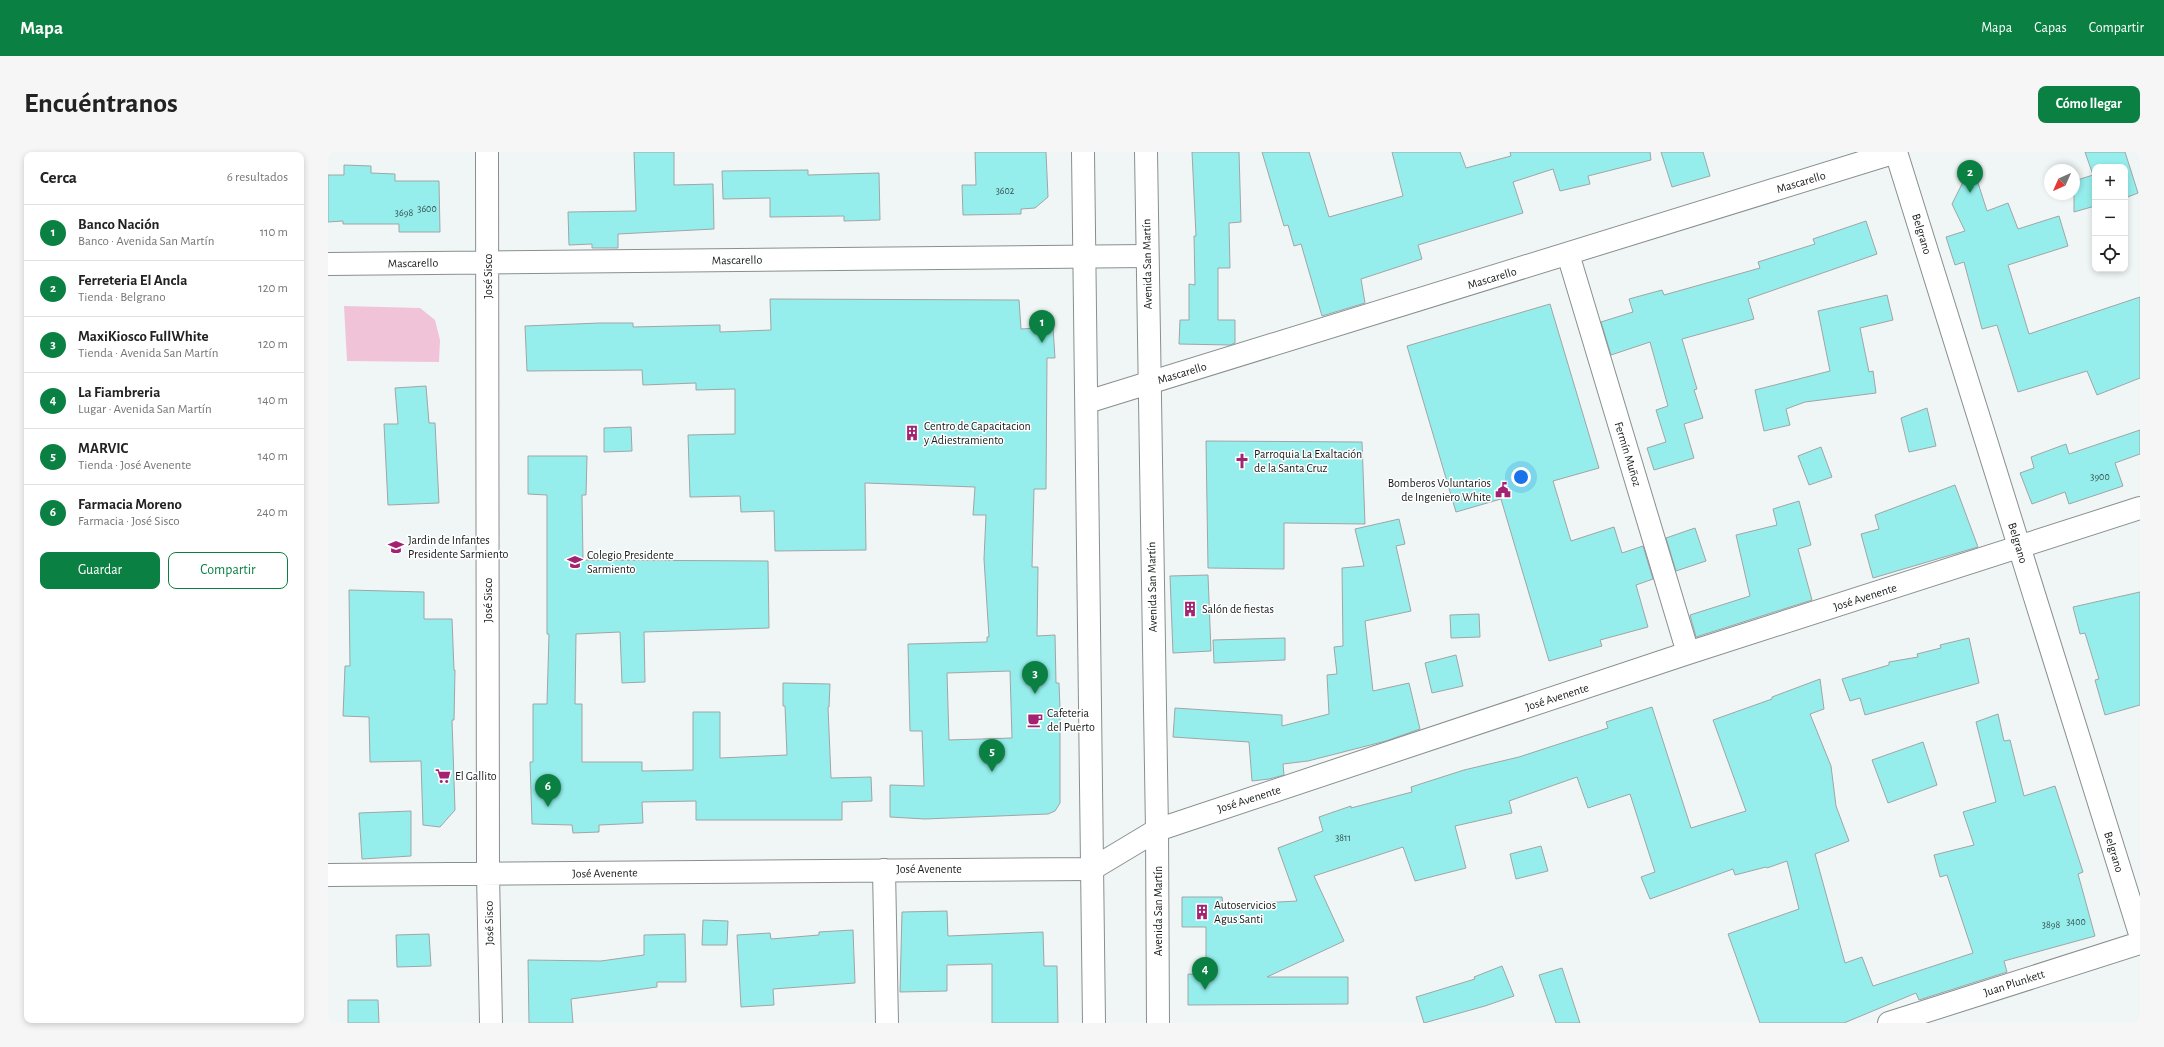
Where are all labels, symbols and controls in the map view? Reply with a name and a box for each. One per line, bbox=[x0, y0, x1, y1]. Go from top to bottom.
text: Mapa bbox=[20, 19, 63, 38]
text: Mapa bbox=[1981, 21, 2012, 35]
text: Capas bbox=[2034, 21, 2067, 35]
text: Compartir bbox=[2089, 21, 2144, 35]
button: Cómo llegar bbox=[2038, 86, 2140, 123]
text: Encuéntranos bbox=[24, 90, 178, 118]
pin: 2 bbox=[1957, 160, 1983, 193]
north arrow bbox=[2044, 164, 2080, 200]
map controls bbox=[2092, 164, 2128, 272]
button: + bbox=[2092, 164, 2128, 200]
text: Cerca bbox=[40, 169, 77, 186]
street label: Mascarello bbox=[1775, 169, 1827, 195]
text: 6 resultados bbox=[227, 171, 288, 184]
house number: 3602 bbox=[996, 186, 1015, 196]
button: − bbox=[2092, 200, 2128, 236]
house number: 3600 bbox=[417, 204, 437, 214]
house number: 3698 bbox=[395, 208, 413, 218]
street label: Belgrano bbox=[1910, 212, 1934, 256]
text: Banco Nación bbox=[78, 217, 160, 232]
street label: Avenida San Martín bbox=[1140, 219, 1154, 309]
text: 1 bbox=[51, 226, 55, 239]
text: 110 m bbox=[260, 226, 288, 239]
text: Banco · Avenida San Martín bbox=[78, 235, 214, 248]
button: locate bbox=[2092, 236, 2128, 272]
street label: José Sisco bbox=[482, 253, 494, 298]
street label: Mascarello bbox=[712, 254, 762, 266]
street label: Mascarello bbox=[388, 257, 438, 269]
street label: Mascarello bbox=[1466, 265, 1518, 291]
text: Ferreteria El Ancla bbox=[78, 273, 187, 288]
text: 2 bbox=[50, 282, 56, 295]
text: 120 m bbox=[258, 282, 288, 295]
text: Tienda · Belgrano bbox=[78, 291, 166, 304]
pin: 1 bbox=[1029, 310, 1055, 343]
text: MaxiKiosco FullWhite bbox=[78, 329, 209, 344]
text: 3 bbox=[50, 338, 56, 351]
text: 120 m bbox=[258, 338, 288, 351]
text: Tienda · Avenida San Martín bbox=[78, 347, 218, 360]
street label: Mascarello bbox=[1156, 360, 1208, 386]
text: La Fiambreria bbox=[78, 385, 160, 400]
text: 4 bbox=[50, 394, 56, 407]
text: 140 m bbox=[258, 394, 288, 407]
text: Lugar · Avenida San Martín bbox=[78, 403, 212, 416]
place label: Centro de Capacitacion y Adiestramiento bbox=[923, 420, 1031, 447]
street label: Fermín Muñoz bbox=[1612, 420, 1644, 488]
building icon: Centro de Capacitacion y Adiestramiento bbox=[903, 424, 921, 442]
text: MARVIC bbox=[78, 441, 128, 456]
place label: Parroquia La Exaltación de la Santa Cruz bbox=[1254, 448, 1362, 474]
text: 5 bbox=[50, 450, 56, 463]
text: 140 m bbox=[258, 450, 288, 463]
church icon: Parroquia La Exaltación de la Santa Cruz bbox=[1233, 452, 1251, 470]
text: Tienda · José Avenente bbox=[78, 459, 191, 472]
your location bbox=[1511, 467, 1531, 487]
house number: 3900 bbox=[2090, 472, 2110, 482]
place label: Bomberos Voluntarios de Ingeniero White bbox=[1388, 477, 1491, 503]
public building icon: Bomberos Voluntarios de Ingeniero White bbox=[1494, 481, 1512, 499]
text: Farmacia Moreno bbox=[78, 497, 182, 512]
text: 6 bbox=[50, 506, 56, 519]
text: 240 m bbox=[256, 506, 288, 519]
text: Farmacia · José Sisco bbox=[78, 515, 180, 528]
street label: Belgrano bbox=[2006, 521, 2030, 565]
place label: Jardin de Infantes Presidente Sarmiento bbox=[408, 534, 509, 560]
school or university icon: Jardin de Infantes Presidente Sarmiento bbox=[387, 538, 405, 556]
street label: Avenida San Martín bbox=[1145, 542, 1159, 632]
place label: Colegio Presidente Sarmiento bbox=[587, 549, 674, 575]
button: Guardar bbox=[40, 552, 160, 589]
button: Compartir bbox=[168, 552, 288, 589]
school or university icon: Colegio Presidente Sarmiento bbox=[566, 553, 584, 571]
street label: José Sisco bbox=[482, 577, 494, 622]
street label: José Avenente bbox=[1832, 581, 1898, 613]
building icon: Salón de fiestas bbox=[1181, 600, 1199, 618]
place label: Salón de fiestas bbox=[1202, 603, 1274, 615]
pin: 3 bbox=[1022, 661, 1048, 694]
street label: José Avenente bbox=[1524, 681, 1590, 713]
place label: Cafeteria del Puerto bbox=[1047, 707, 1095, 733]
cafe icon: Cafeteria del Puerto bbox=[1026, 711, 1044, 729]
pin: 5 bbox=[979, 739, 1005, 772]
supermarket icon: El Gallito bbox=[434, 767, 452, 785]
place label: El Gallito bbox=[455, 770, 497, 782]
pin: 6 bbox=[535, 774, 561, 807]
street label: José Avenente bbox=[1216, 783, 1282, 815]
street label: Belgrano bbox=[2102, 830, 2126, 874]
house number: 3811 bbox=[1335, 833, 1351, 843]
street label: José Avenente bbox=[896, 863, 962, 875]
street label: José Avenente bbox=[572, 866, 638, 880]
street label: Avenida San Martín bbox=[1152, 866, 1164, 956]
place label: Autoservicios Agus Santi bbox=[1214, 899, 1276, 925]
street label: José Sisco bbox=[483, 900, 495, 946]
building icon: Autoservicios Agus Santi bbox=[1193, 903, 1211, 921]
house number: 3400 bbox=[2066, 917, 2086, 927]
house number: 3898 bbox=[2042, 920, 2060, 930]
pin: 4 bbox=[1192, 957, 1218, 990]
street label: Juan Plunkett bbox=[1982, 967, 2046, 998]

